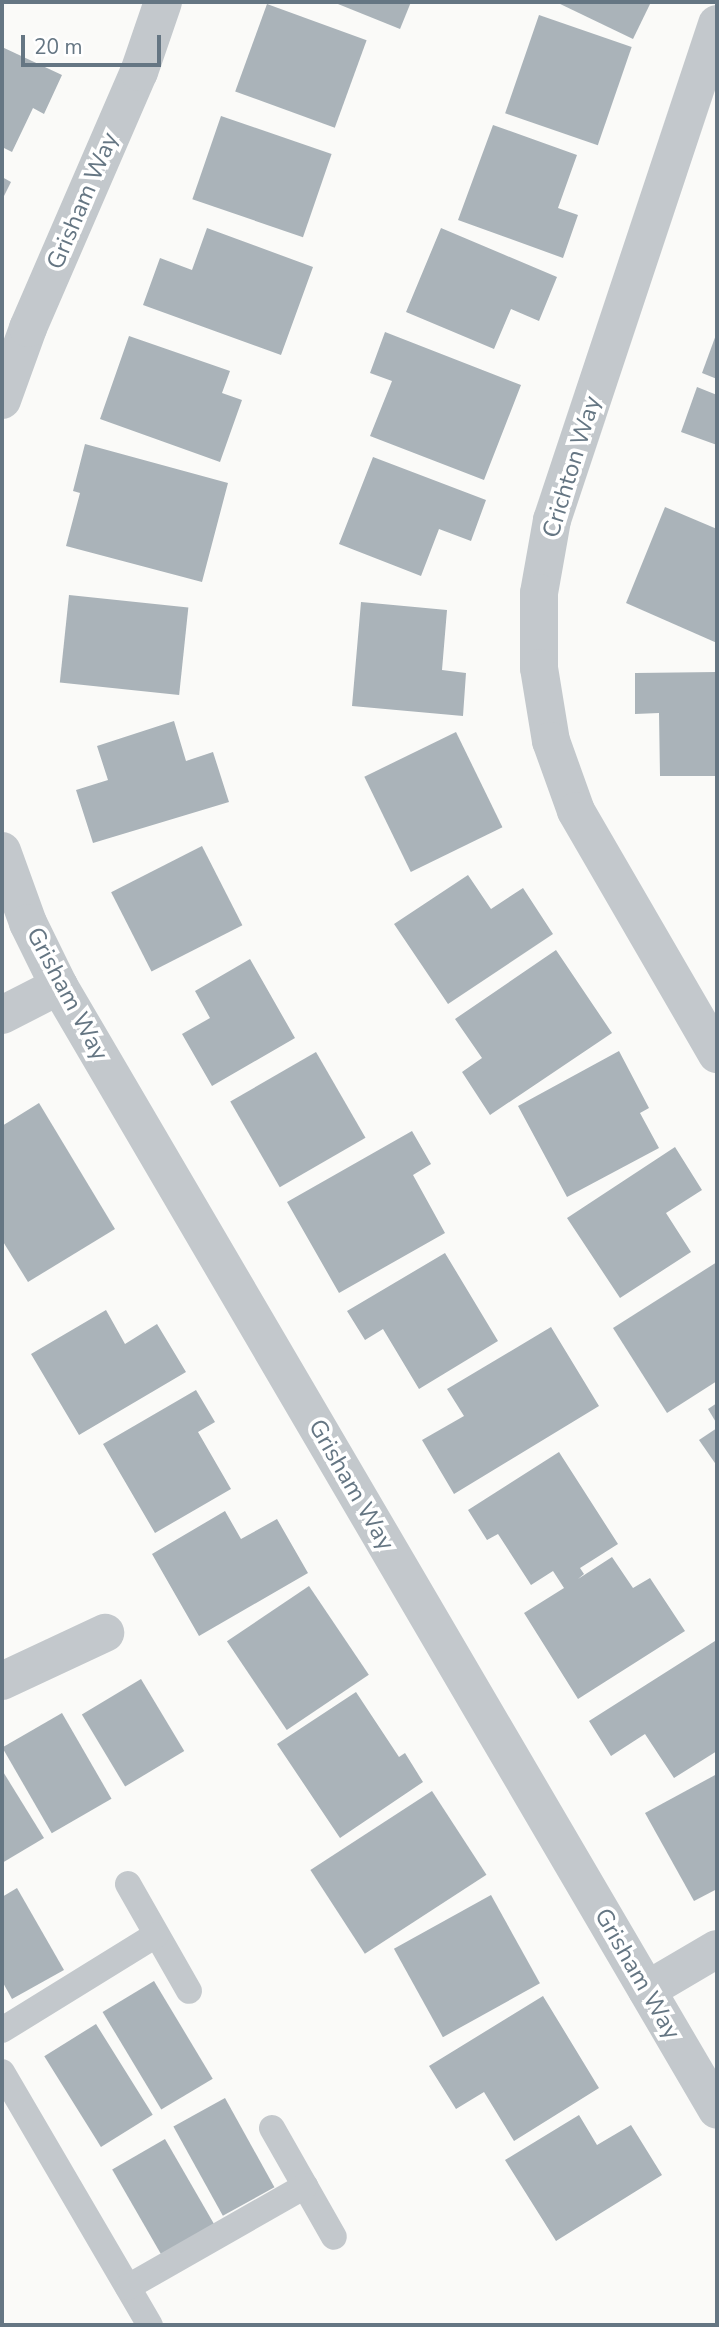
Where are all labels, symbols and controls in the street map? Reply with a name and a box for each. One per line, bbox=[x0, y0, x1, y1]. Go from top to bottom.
scale bar bbox=[24, 21, 164, 65]
text: 20 m bbox=[34, 33, 83, 61]
street label: Grisham Way bbox=[41, 128, 125, 274]
street label: Crichton Way bbox=[537, 393, 607, 541]
street label: Grisham Way bbox=[20, 923, 114, 1065]
street label: Grisham Way bbox=[302, 1415, 400, 1555]
street label: Grisham Way bbox=[588, 1904, 686, 2044]

